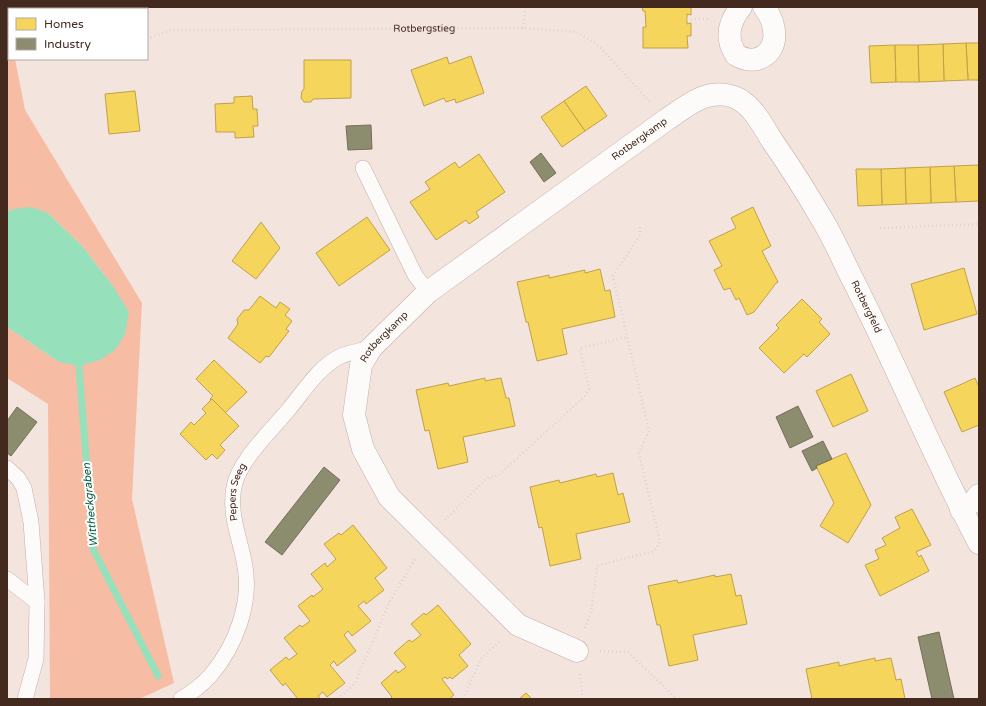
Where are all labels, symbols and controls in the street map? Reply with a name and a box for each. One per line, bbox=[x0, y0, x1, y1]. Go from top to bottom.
legend bbox=[8, 8, 148, 60]
text: Homes bbox=[44, 17, 84, 31]
street label: Rotbergstieg bbox=[393, 22, 455, 35]
text: Industry bbox=[44, 37, 91, 51]
street label: Rotbergkamp bbox=[609, 115, 670, 163]
street label: Rotbergfeld bbox=[848, 278, 884, 335]
street label: Rotbergkamp bbox=[358, 309, 411, 365]
street label: Pepers Seeg bbox=[227, 461, 249, 522]
water label: Wittheckgraben bbox=[80, 462, 100, 547]

